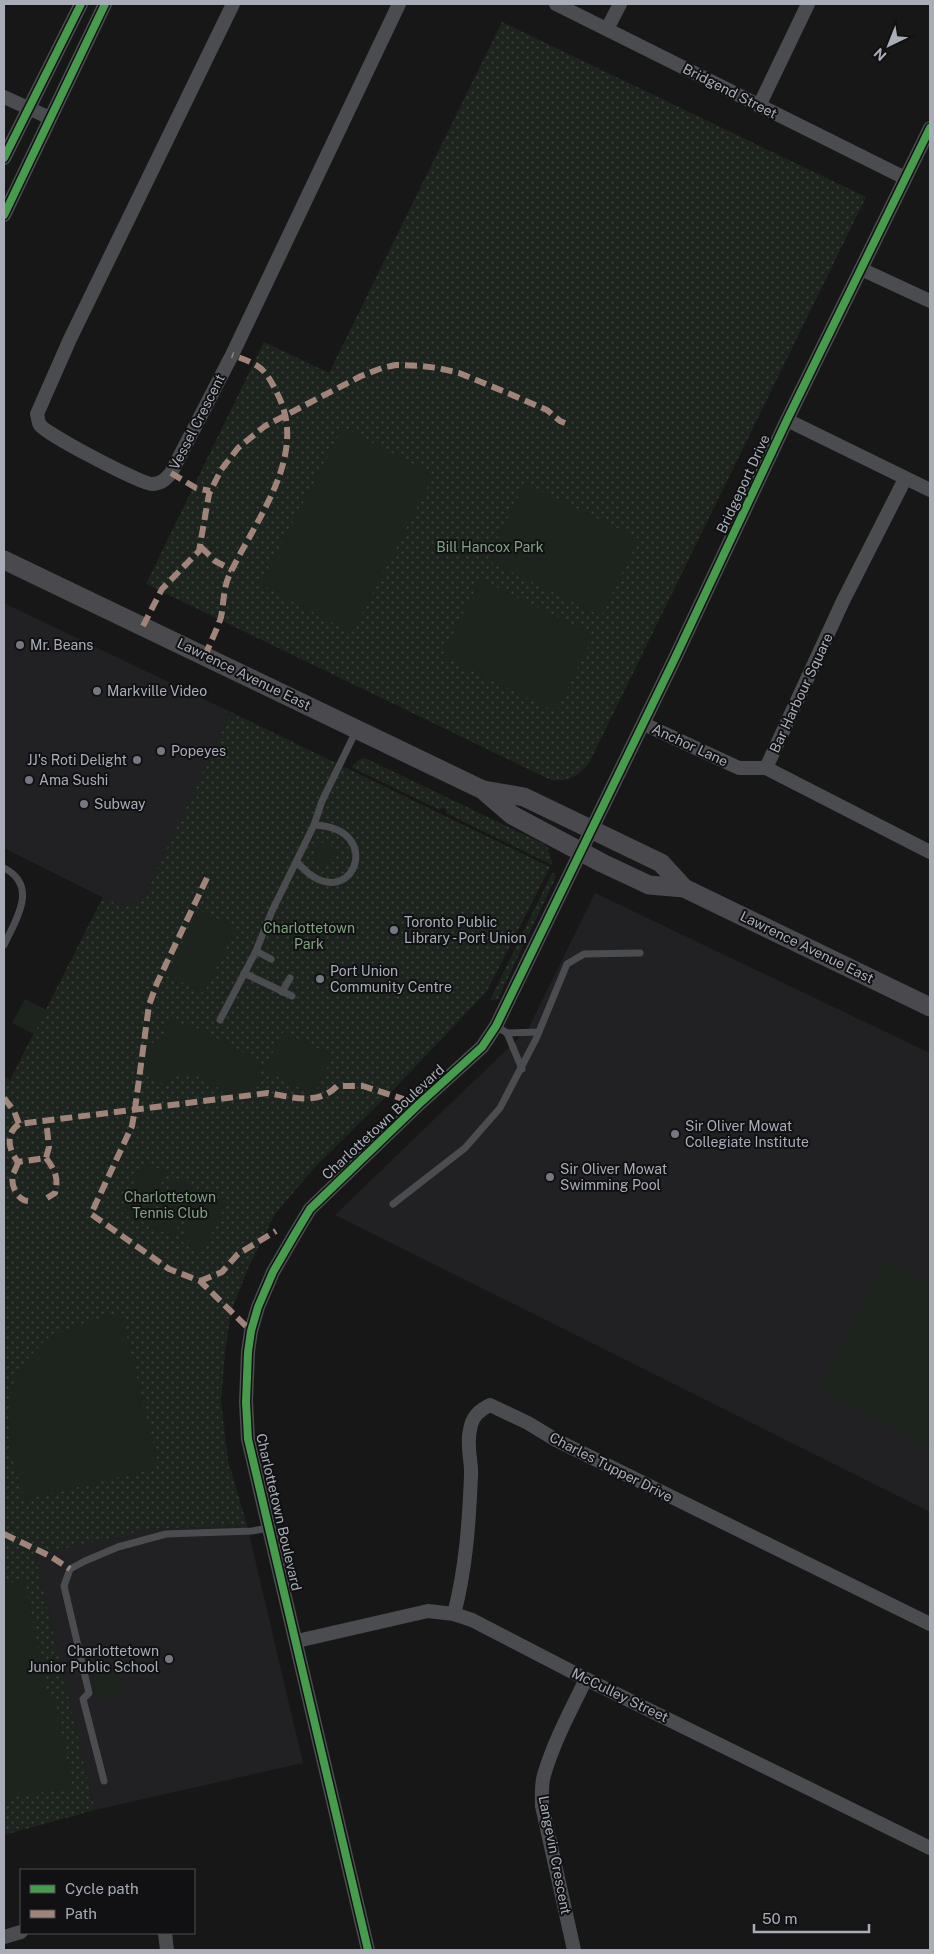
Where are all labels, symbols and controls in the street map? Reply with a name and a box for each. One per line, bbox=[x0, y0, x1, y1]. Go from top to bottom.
north arrow bbox=[864, 20, 914, 70]
text: N bbox=[871, 45, 890, 64]
street label: Bridgend Street bbox=[680, 60, 780, 122]
street label: Vessel Crescent bbox=[166, 372, 228, 472]
street label: Bridgeport Drive bbox=[713, 432, 773, 536]
park label: Bill Hancox Park bbox=[436, 539, 544, 555]
street label: Bar Harbour Square bbox=[766, 631, 836, 755]
street label: Lawrence Avenue East bbox=[175, 635, 313, 713]
place label: Mr. Beans bbox=[30, 637, 93, 653]
marker: Mr. Beans bbox=[14, 639, 26, 651]
place label: Markville Video bbox=[107, 683, 207, 699]
marker: Markville Video bbox=[91, 685, 103, 697]
street label: Anchor Lane bbox=[649, 720, 731, 770]
place label: Popeyes bbox=[171, 743, 226, 759]
marker: Popeyes bbox=[155, 745, 167, 757]
place label: JJ's Roti Delight bbox=[27, 752, 127, 768]
marker: JJ's Roti Delight bbox=[131, 754, 143, 766]
place label: Ama Sushi bbox=[39, 772, 108, 788]
marker: Ama Sushi bbox=[23, 774, 35, 786]
place label: Subway bbox=[94, 796, 146, 812]
marker: Subway bbox=[78, 798, 90, 810]
street label: Lawrence Avenue East bbox=[738, 908, 876, 986]
place label: Toronto Public Library - Port Union bbox=[404, 914, 526, 946]
park label: Charlottetown Park bbox=[263, 920, 355, 952]
marker: Toronto Public Library - Port Union bbox=[388, 924, 400, 936]
place label: Port Union Community Centre bbox=[330, 963, 452, 995]
marker: Port Union Community Centre bbox=[314, 973, 326, 985]
street label: Charlottetown Boulevard bbox=[319, 1061, 447, 1183]
place label: Sir Oliver Mowat Collegiate Institute bbox=[685, 1118, 809, 1150]
marker: Sir Oliver Mowat Collegiate Institute bbox=[669, 1128, 681, 1140]
place label: Sir Oliver Mowat Swimming Pool bbox=[560, 1161, 667, 1193]
marker: Sir Oliver Mowat Swimming Pool bbox=[544, 1171, 556, 1183]
park label: Charlottetown Tennis Club bbox=[124, 1189, 216, 1221]
street label: Charles Tupper Drive bbox=[547, 1429, 675, 1505]
street label: Charlottetown Boulevard bbox=[253, 1432, 305, 1592]
place label: Charlottetown Junior Public School bbox=[28, 1643, 159, 1675]
marker: Charlottetown Junior Public School bbox=[163, 1653, 175, 1665]
street label: McCulley Street bbox=[569, 1665, 671, 1725]
street label: Langevin Crescent bbox=[536, 1794, 574, 1916]
legend bbox=[20, 1869, 195, 1934]
text: Cycle path bbox=[65, 1880, 139, 1897]
scale bar bbox=[754, 1902, 869, 1934]
text: Path bbox=[65, 1905, 97, 1922]
text: 50 m bbox=[762, 1910, 797, 1927]

